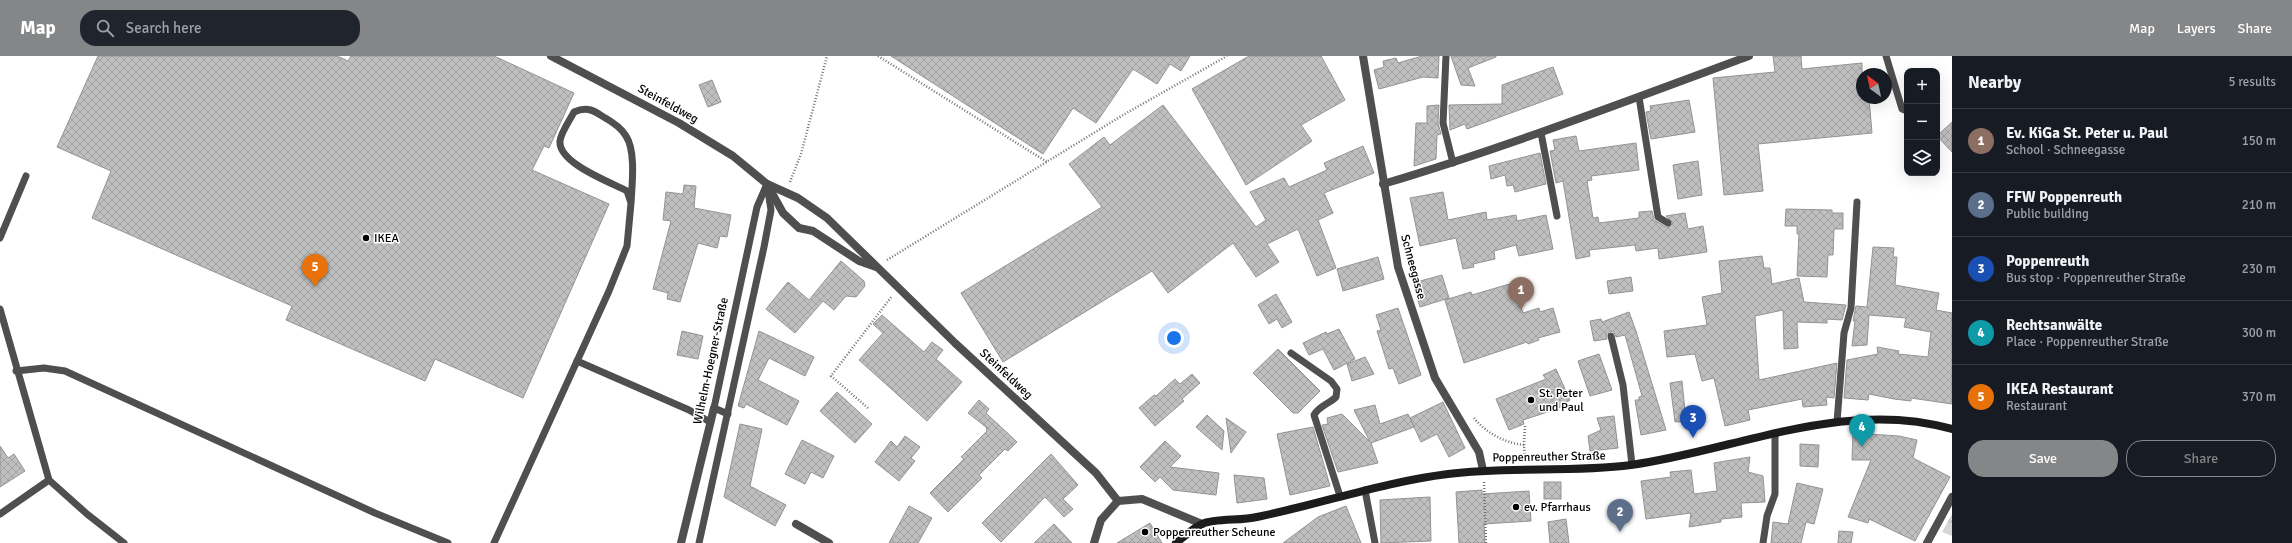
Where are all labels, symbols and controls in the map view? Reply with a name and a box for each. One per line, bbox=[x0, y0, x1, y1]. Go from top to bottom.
search box bbox=[80, 10, 360, 46]
text: Map bbox=[20, 16, 56, 40]
icon: search bbox=[94, 17, 116, 39]
text: Search here bbox=[126, 19, 201, 37]
text: Map bbox=[2129, 20, 2155, 37]
text: Layers bbox=[2177, 20, 2216, 37]
text: Share bbox=[2238, 20, 2272, 37]
north arrow bbox=[1856, 68, 1892, 104]
map controls bbox=[1904, 68, 1940, 176]
button: + bbox=[1904, 68, 1940, 104]
text: Nearby bbox=[1968, 72, 2021, 93]
text: 5 results bbox=[2228, 74, 2276, 90]
street label: Steinfeldweg bbox=[635, 81, 701, 127]
button: − bbox=[1904, 104, 1940, 140]
text: Ev. KiGa St. Peter u. Paul bbox=[2006, 124, 2168, 142]
text: 1 bbox=[1977, 133, 1985, 149]
text: 150 m bbox=[2242, 133, 2276, 149]
button: layers bbox=[1904, 140, 1940, 176]
text: School · Schneegasse bbox=[2006, 142, 2125, 158]
text: FFW Poppenreuth bbox=[2006, 188, 2122, 206]
text: 2 bbox=[1977, 197, 1985, 213]
text: 210 m bbox=[2242, 197, 2276, 213]
text: Public building bbox=[2006, 206, 2089, 222]
place label: IKEA bbox=[374, 231, 399, 246]
marker: IKEA bbox=[361, 233, 371, 243]
street label: Schneegasse bbox=[1397, 233, 1429, 301]
text: Poppenreuth bbox=[2006, 252, 2089, 270]
pin: 5 bbox=[302, 254, 328, 287]
text: 3 bbox=[1977, 261, 1985, 277]
text: 230 m bbox=[2242, 261, 2276, 277]
text: Bus stop · Poppenreuther Straße bbox=[2006, 270, 2186, 286]
pin: 1 bbox=[1508, 277, 1534, 310]
street label: Wilhelm-Hoegner-Straße bbox=[690, 296, 732, 426]
text: Rechtsanwälte bbox=[2006, 316, 2102, 334]
text: 4 bbox=[1977, 325, 1985, 341]
text: 300 m bbox=[2242, 325, 2276, 341]
your location bbox=[1164, 328, 1184, 348]
text: Place · Poppenreuther Straße bbox=[2006, 334, 2169, 350]
street label: Steinfeldweg bbox=[976, 346, 1036, 402]
text: IKEA Restaurant bbox=[2006, 380, 2113, 398]
place label: St. Peter und Paul bbox=[1539, 386, 1584, 415]
text: 5 bbox=[1977, 389, 1985, 405]
text: 370 m bbox=[2242, 389, 2276, 405]
marker: St. Peter und Paul bbox=[1526, 395, 1536, 405]
text: Restaurant bbox=[2006, 398, 2067, 414]
pin: 3 bbox=[1680, 405, 1706, 438]
pin: 4 bbox=[1849, 414, 1875, 447]
button: Save bbox=[1968, 440, 2118, 477]
button: Share bbox=[2126, 440, 2276, 477]
street label: Poppenreuther Straße bbox=[1492, 449, 1606, 465]
pin: 2 bbox=[1607, 499, 1633, 532]
place label: ev. Pfarrhaus bbox=[1524, 500, 1591, 515]
marker: ev. Pfarrhaus bbox=[1511, 502, 1521, 512]
place label: Poppenreuther Scheune bbox=[1153, 525, 1276, 540]
marker: Poppenreuther Scheune bbox=[1140, 527, 1150, 537]

